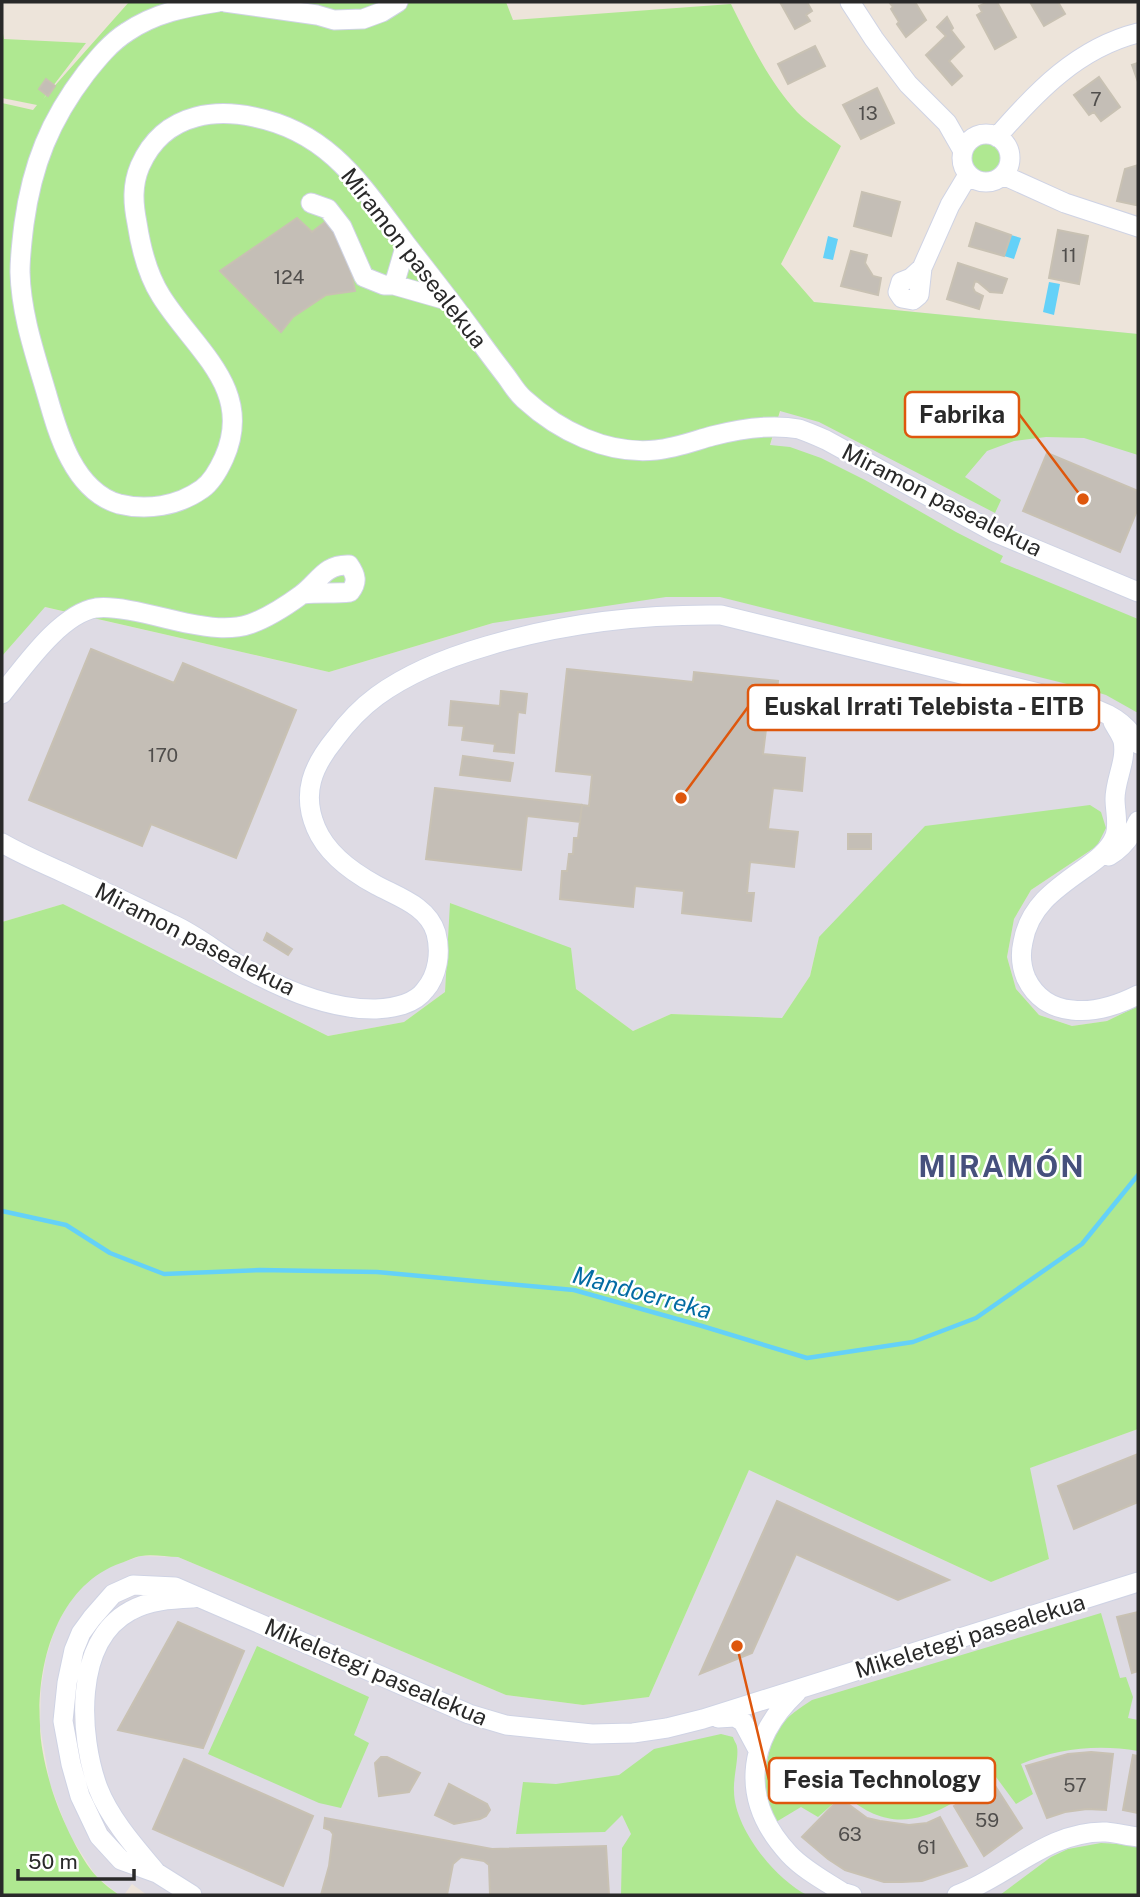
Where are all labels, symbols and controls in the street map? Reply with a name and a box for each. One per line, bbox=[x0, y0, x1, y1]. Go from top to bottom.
house number: 7 bbox=[1090, 88, 1102, 110]
house number: 13 bbox=[858, 102, 878, 124]
street label: Miramon pasealekua bbox=[336, 162, 493, 353]
house number: 11 bbox=[1061, 244, 1077, 266]
house number: 124 bbox=[274, 266, 305, 288]
callout: Fabrika bbox=[905, 392, 1019, 437]
text: Fabrika bbox=[919, 400, 1005, 428]
street label: Miramon pasealekua bbox=[838, 437, 1047, 562]
callout: Euskal Irrati Telebista - EITB bbox=[748, 685, 1099, 730]
text: Euskal Irrati Telebista - EITB bbox=[764, 692, 1084, 720]
house number: 170 bbox=[148, 744, 178, 766]
street label: Miramon pasealekua bbox=[91, 876, 300, 1001]
district label: MIRAMÓN bbox=[918, 1148, 1086, 1184]
water label: Mandoerreka bbox=[570, 1260, 715, 1324]
street label: Mikeletegi pasealekua bbox=[852, 1588, 1088, 1683]
street label: Mikeletegi pasealekua bbox=[261, 1612, 492, 1731]
callout: Fesia Technology bbox=[769, 1758, 995, 1803]
text: Fesia Technology bbox=[783, 1765, 981, 1793]
house number: 57 bbox=[1063, 1774, 1087, 1796]
house number: 59 bbox=[975, 1809, 999, 1831]
house number: 63 bbox=[838, 1823, 862, 1845]
house number: 61 bbox=[917, 1836, 937, 1858]
scale bar bbox=[18, 1838, 133, 1882]
text: 50 m bbox=[28, 1849, 78, 1874]

